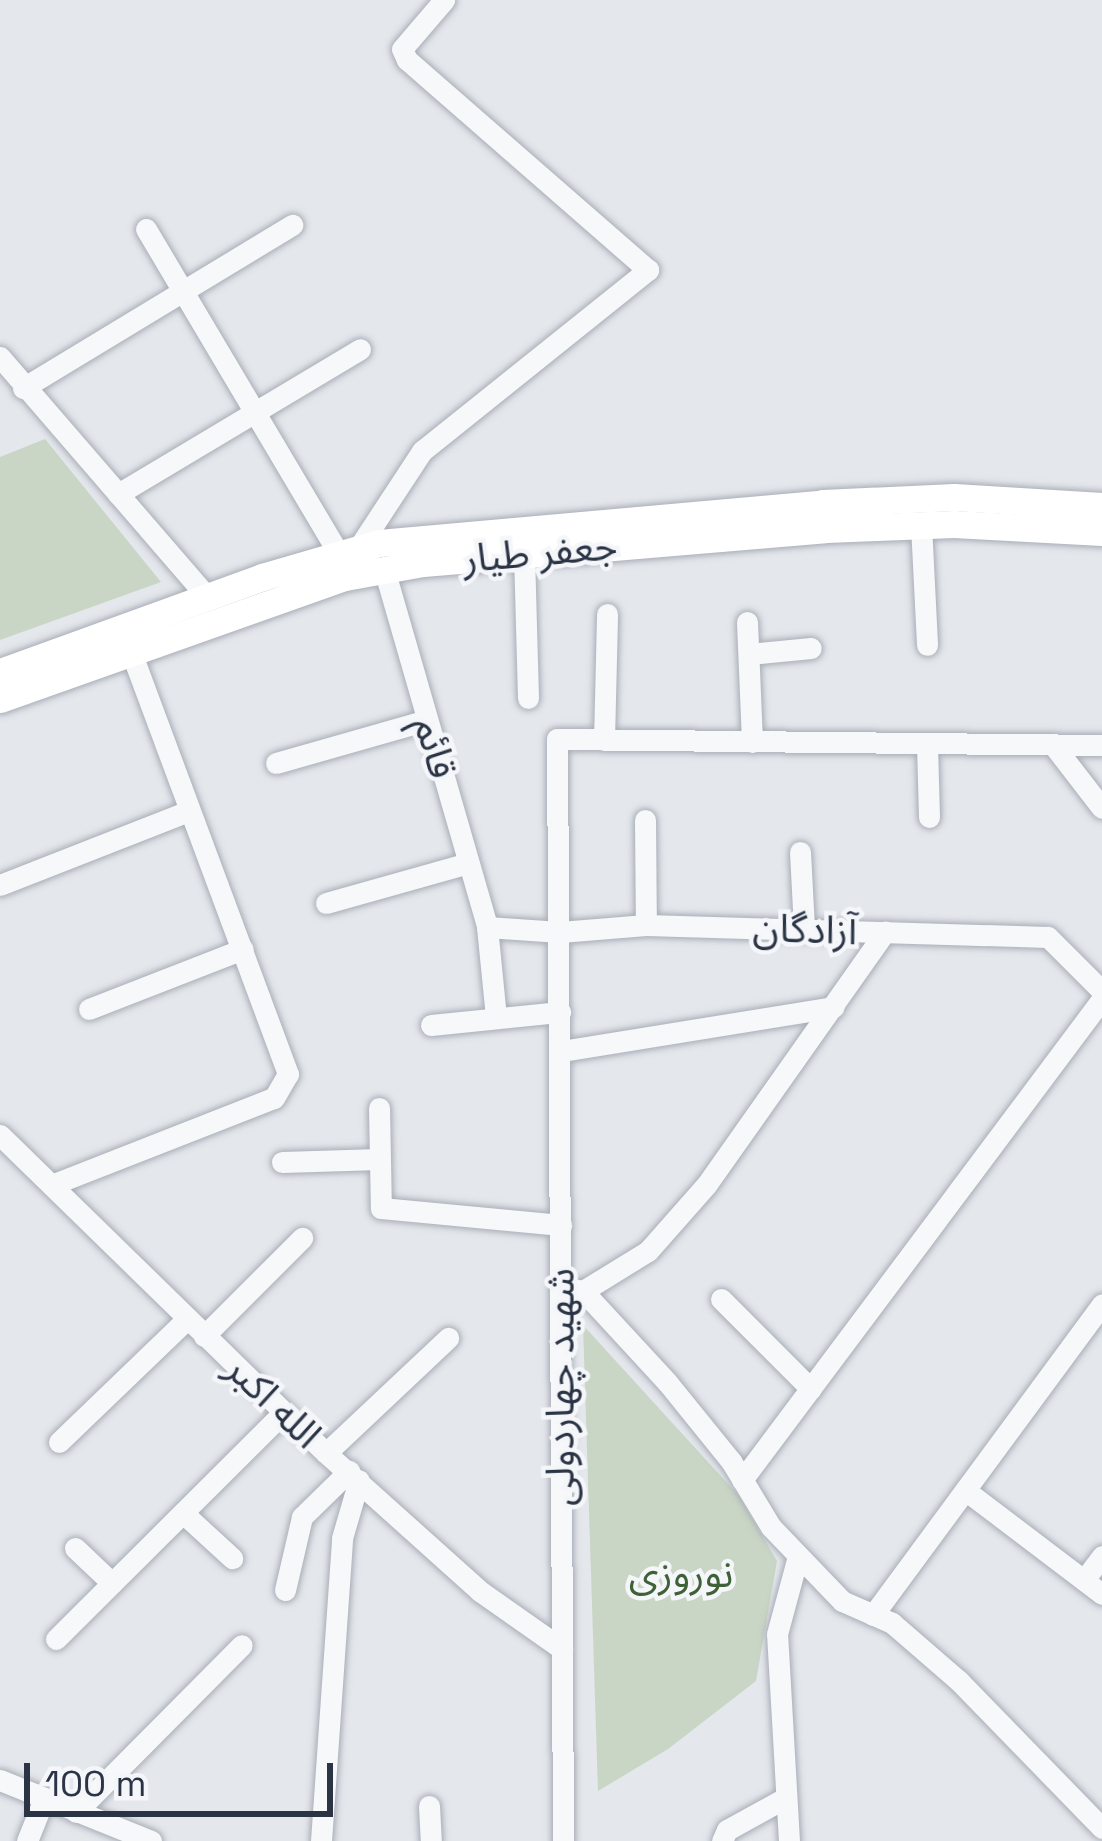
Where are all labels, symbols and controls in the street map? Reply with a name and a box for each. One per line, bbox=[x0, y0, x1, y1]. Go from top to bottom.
street label: جعفر طیار bbox=[461, 523, 619, 583]
street label: قائم bbox=[404, 712, 466, 784]
street label: آزادگان bbox=[752, 905, 858, 955]
street label: شهید چهاردولی bbox=[538, 1268, 584, 1506]
street label: الله اکبر bbox=[216, 1345, 330, 1459]
park label: نوروزی bbox=[629, 1551, 733, 1597]
scale bar bbox=[30, 1739, 339, 1813]
text: 100 m bbox=[45, 1761, 146, 1807]

